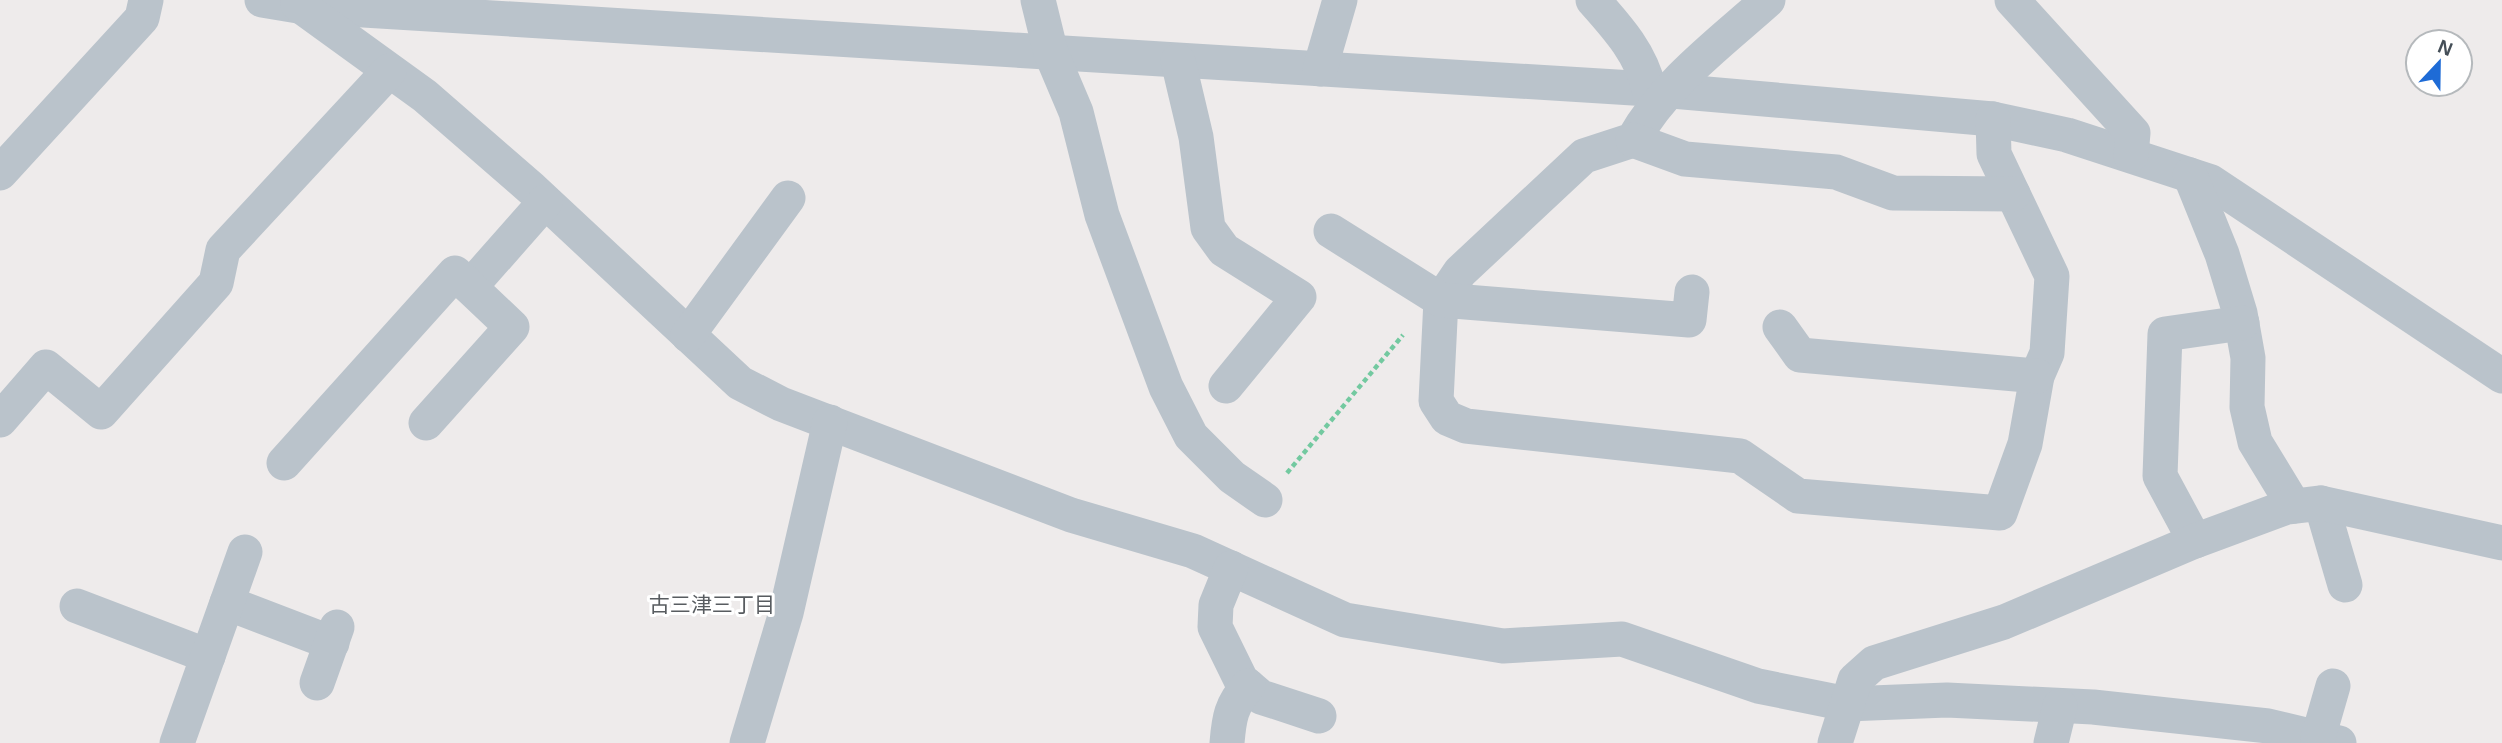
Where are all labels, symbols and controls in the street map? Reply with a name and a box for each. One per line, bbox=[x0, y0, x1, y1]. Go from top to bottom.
north arrow bbox=[2404, 28, 2474, 98]
text: N bbox=[2435, 35, 2455, 60]
district label: 古三津三丁目 bbox=[649, 593, 775, 616]

